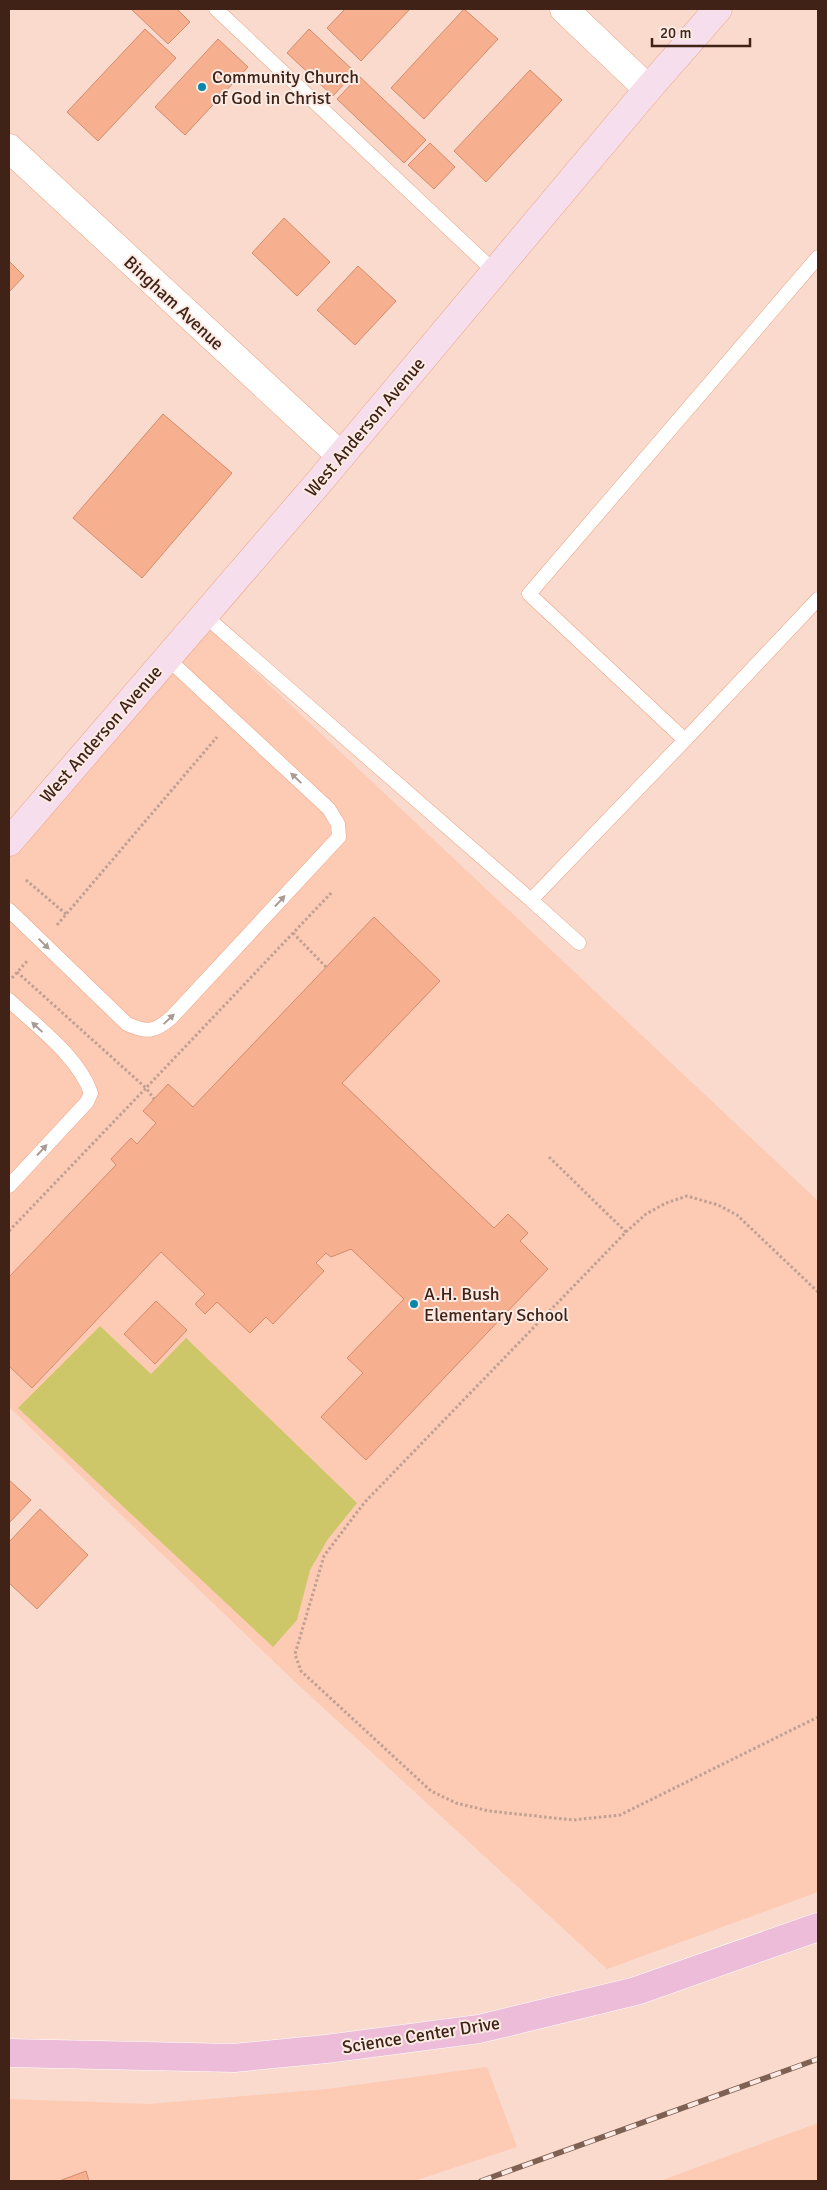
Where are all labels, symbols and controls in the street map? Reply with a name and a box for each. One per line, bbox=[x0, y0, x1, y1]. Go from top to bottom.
scale bar bbox=[652, 15, 750, 47]
text: 20 m bbox=[660, 24, 691, 42]
place label: Community Church of God in Christ bbox=[212, 66, 359, 109]
marker: Community Church of God in Christ bbox=[196, 81, 208, 93]
street label: Bingham Avenue bbox=[119, 251, 229, 355]
street label: West Anderson Avenue bbox=[300, 353, 430, 501]
street label: West Anderson Avenue bbox=[35, 661, 167, 807]
one-way arrow bbox=[290, 772, 302, 784]
one-way arrow bbox=[274, 895, 286, 907]
one-way arrow bbox=[38, 938, 50, 950]
one-way arrow bbox=[162, 1013, 174, 1025]
one-way arrow bbox=[31, 1021, 43, 1033]
one-way arrow bbox=[36, 1145, 48, 1157]
place label: A.H. Bush Elementary School bbox=[424, 1283, 569, 1326]
marker: A.H. Bush Elementary School bbox=[408, 1298, 420, 1310]
street label: Science Center Drive bbox=[341, 2012, 501, 2058]

